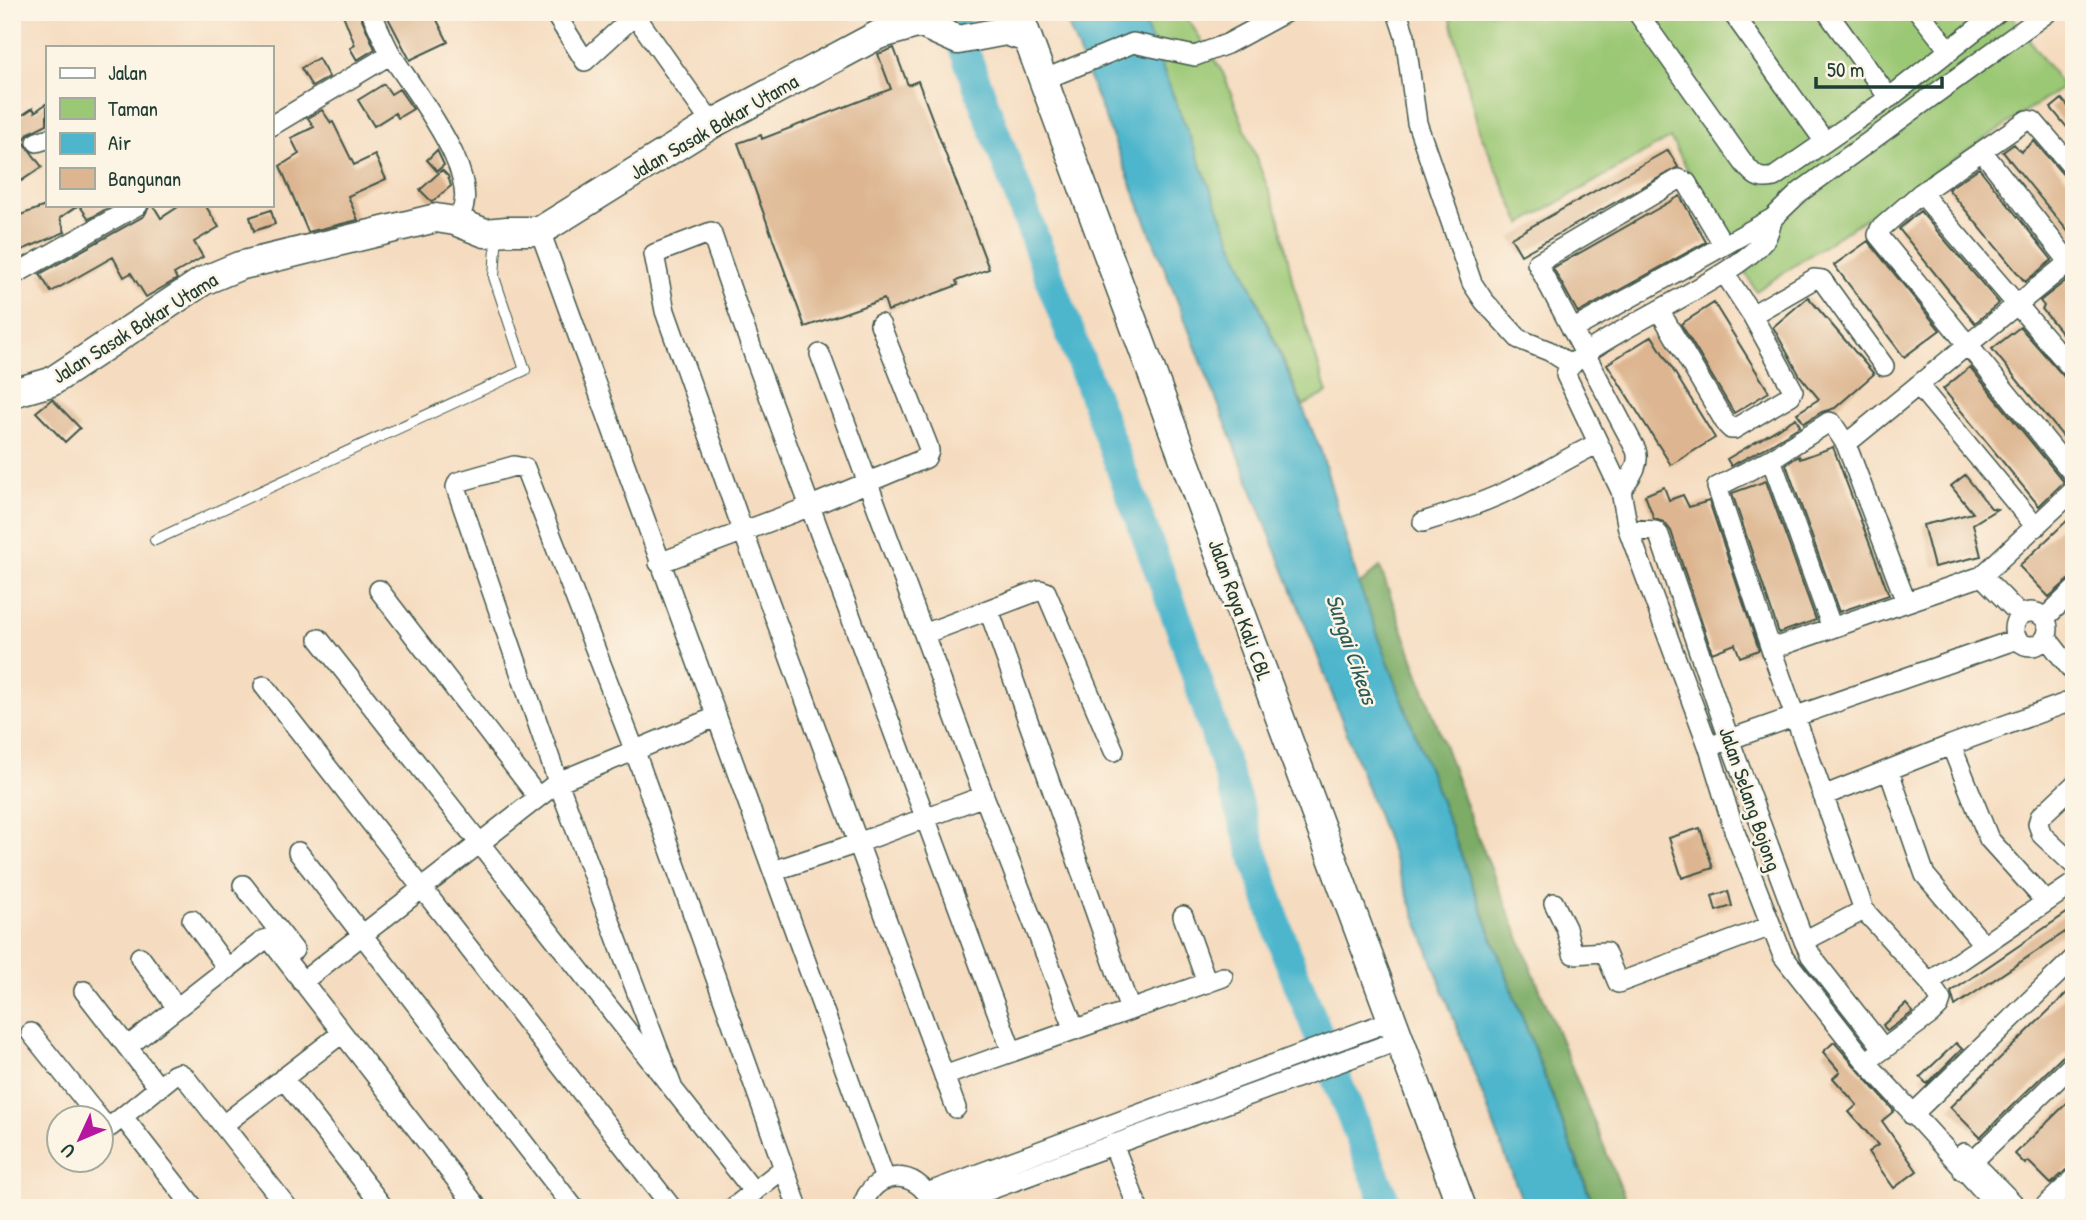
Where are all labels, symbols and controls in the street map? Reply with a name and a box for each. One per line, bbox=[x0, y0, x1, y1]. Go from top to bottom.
legend bbox=[46, 46, 273, 206]
scale bar bbox=[1816, 46, 1942, 90]
text: 50 m bbox=[1827, 55, 1864, 84]
text: Jalan bbox=[108, 58, 147, 87]
street label: Jalan Sasak Bakar Utama bbox=[624, 66, 803, 187]
text: Taman bbox=[108, 94, 158, 123]
text: Air bbox=[108, 128, 131, 157]
text: Bangunan bbox=[108, 164, 181, 193]
street label: Jalan Sasak Bakar Utama bbox=[46, 265, 223, 390]
street label: Jalan Raya Kali CBL bbox=[1202, 535, 1279, 685]
water label: Sungai Cikeas bbox=[1318, 590, 1386, 710]
street label: Jalan Selang Bojong bbox=[1712, 723, 1789, 875]
north arrow bbox=[46, 1104, 116, 1174]
text: U bbox=[54, 1138, 81, 1164]

